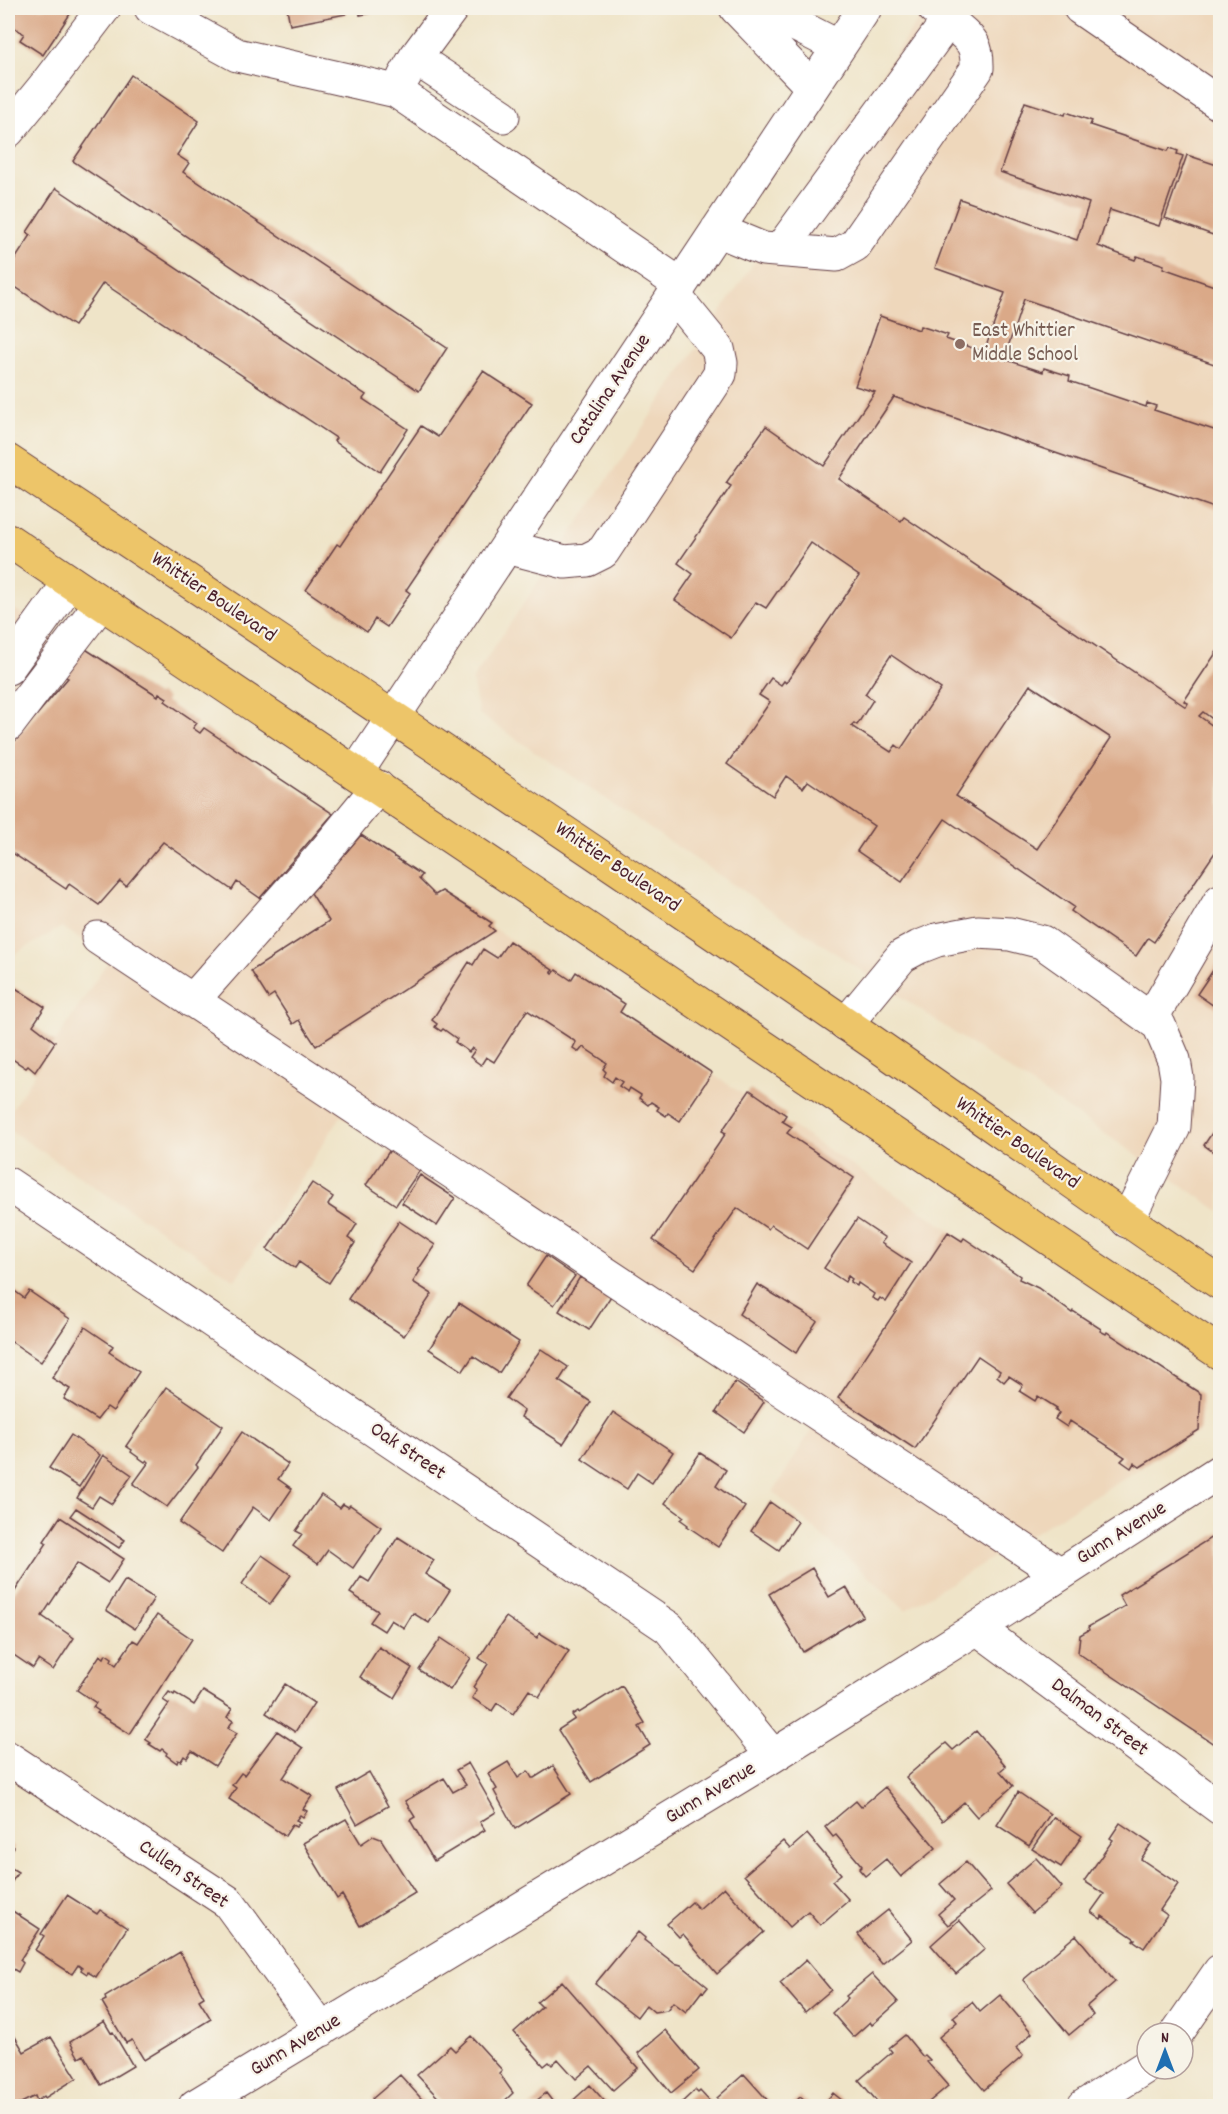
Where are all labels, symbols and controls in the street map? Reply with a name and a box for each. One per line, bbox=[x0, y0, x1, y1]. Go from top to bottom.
place label: East Whittier Middle School bbox=[972, 317, 1078, 371]
street label: Catalina Avenue bbox=[563, 328, 659, 452]
marker: East Whittier Middle School bbox=[953, 337, 967, 351]
street label: Whittier Boulevard bbox=[144, 545, 282, 651]
street label: Whittier Boulevard bbox=[548, 815, 686, 921]
street label: Whittier Boulevard bbox=[949, 1090, 1085, 1198]
street label: Oak Street bbox=[363, 1415, 451, 1489]
street label: Gunn Avenue bbox=[1071, 1494, 1173, 1574]
street label: Dalman Street bbox=[1044, 1671, 1154, 1765]
street label: Gunn Avenue bbox=[660, 1755, 762, 1833]
street label: Cullen Street bbox=[132, 1833, 234, 1917]
street label: Gunn Avenue bbox=[245, 2007, 347, 2085]
north arrow bbox=[1135, 2021, 1195, 2081]
text: N bbox=[1161, 2027, 1169, 2050]

